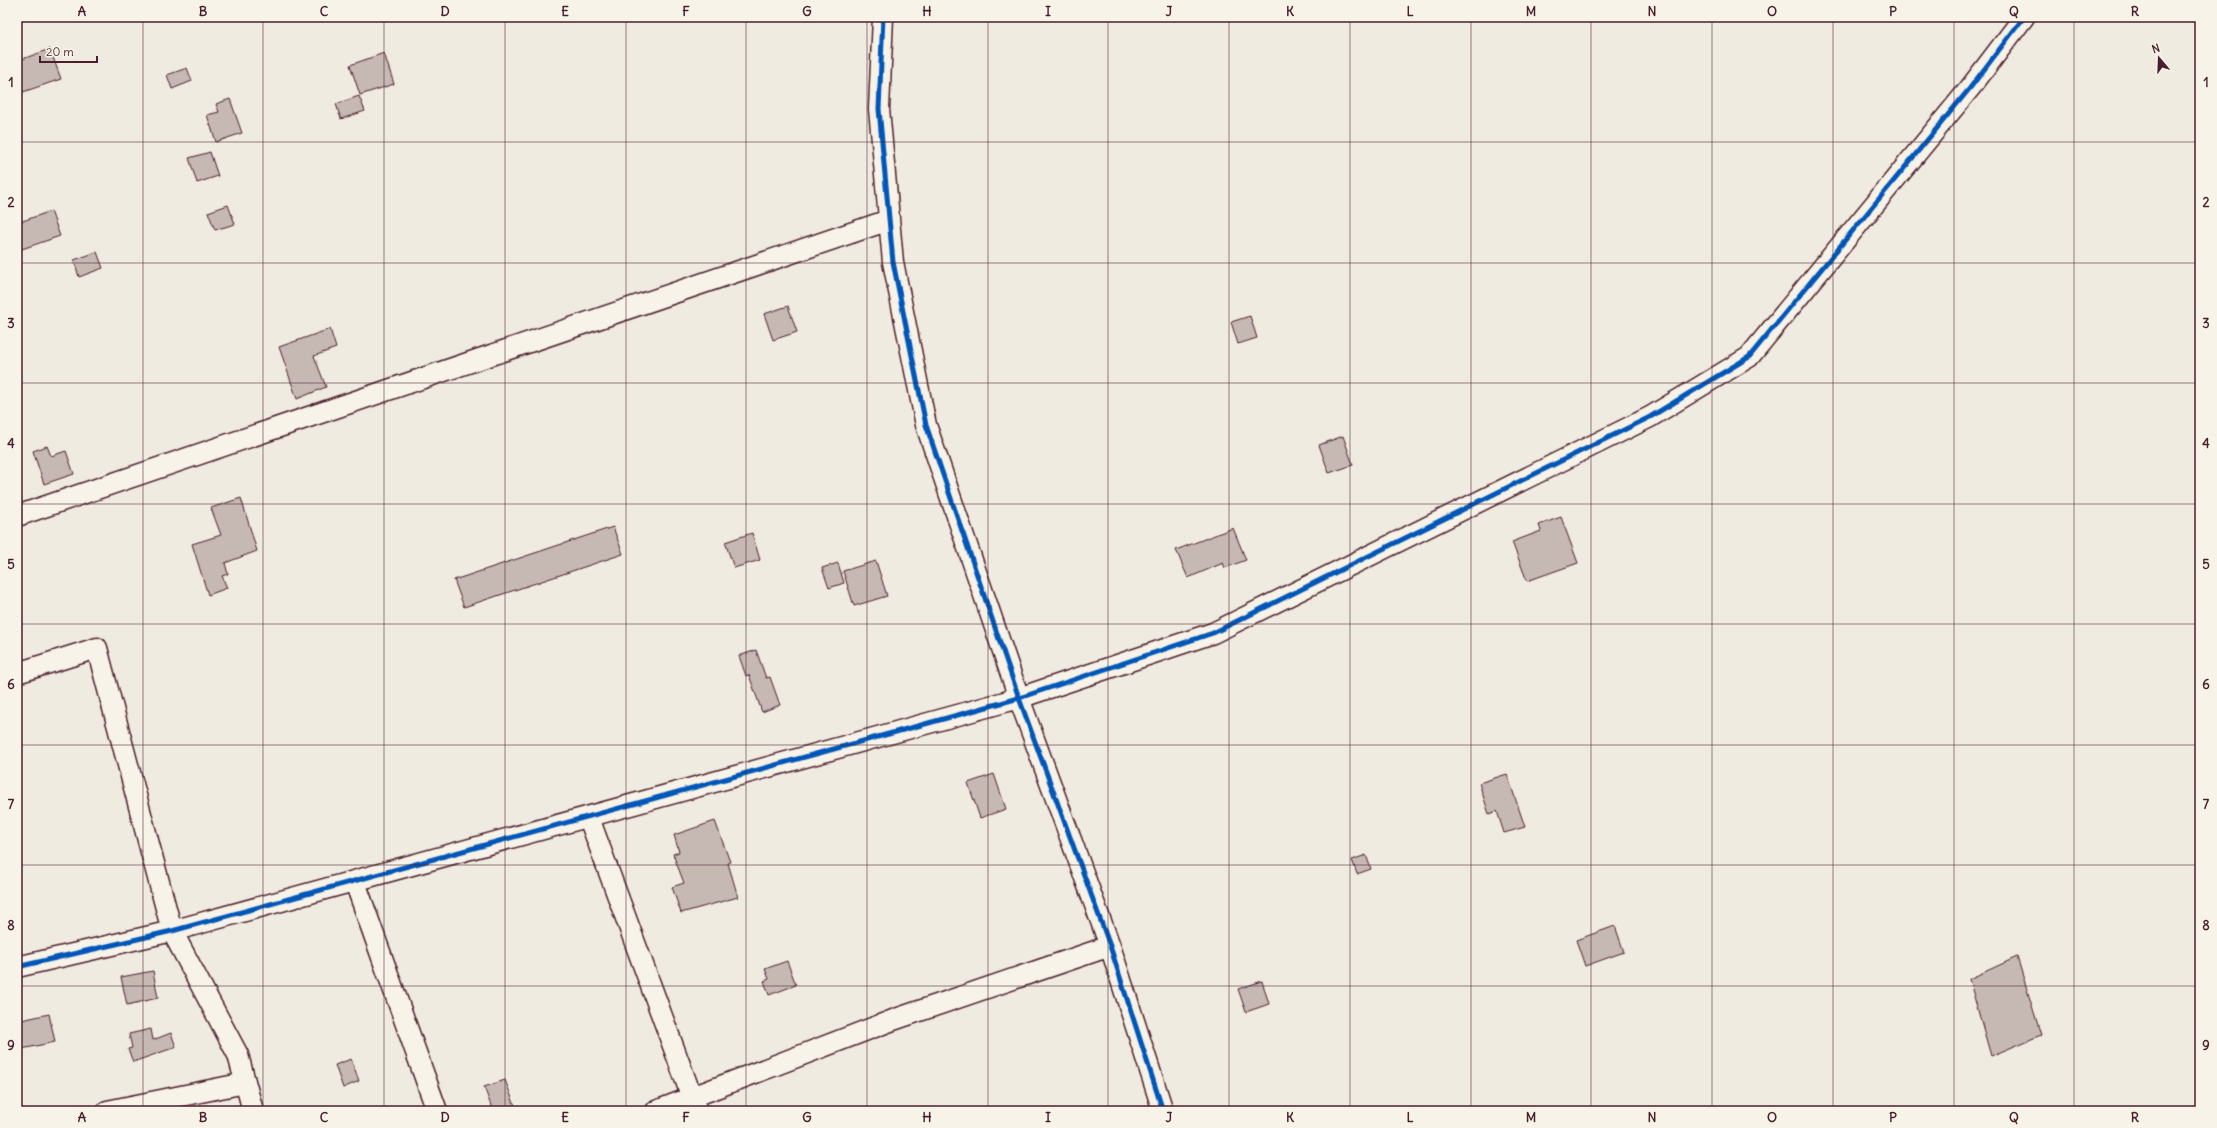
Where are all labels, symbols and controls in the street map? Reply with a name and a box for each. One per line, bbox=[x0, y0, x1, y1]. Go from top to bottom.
text: A bbox=[78, 3, 87, 20]
text: B bbox=[199, 3, 208, 20]
text: C bbox=[320, 3, 329, 20]
text: D bbox=[440, 3, 450, 20]
text: E bbox=[561, 3, 569, 20]
text: F bbox=[682, 3, 690, 20]
text: G bbox=[802, 3, 812, 20]
text: H bbox=[922, 3, 932, 20]
text: I bbox=[1045, 3, 1051, 20]
text: J bbox=[1166, 3, 1173, 20]
text: K bbox=[1286, 3, 1295, 20]
text: L bbox=[1406, 3, 1414, 20]
text: M bbox=[1526, 3, 1536, 20]
text: N bbox=[1648, 3, 1656, 20]
text: O bbox=[1767, 3, 1777, 20]
text: P bbox=[1889, 3, 1897, 20]
text: Q bbox=[2009, 3, 2019, 20]
text: R bbox=[2131, 3, 2140, 20]
scale bar bbox=[40, 38, 97, 64]
north arrow bbox=[2139, 38, 2179, 78]
text: N bbox=[2150, 41, 2162, 56]
text: 20 m bbox=[46, 44, 74, 59]
text: 1 bbox=[8, 74, 14, 91]
text: 1 bbox=[2203, 74, 2209, 91]
text: 2 bbox=[7, 194, 15, 211]
text: 2 bbox=[2202, 194, 2210, 211]
text: 3 bbox=[7, 315, 15, 332]
text: 3 bbox=[2202, 315, 2210, 332]
text: 4 bbox=[7, 435, 15, 452]
text: 4 bbox=[2202, 435, 2210, 452]
text: 5 bbox=[7, 556, 15, 573]
text: 5 bbox=[2202, 556, 2210, 573]
text: 6 bbox=[7, 676, 15, 693]
text: 6 bbox=[2202, 676, 2210, 693]
text: 7 bbox=[8, 796, 15, 813]
text: 7 bbox=[2203, 796, 2210, 813]
text: 8 bbox=[7, 917, 15, 934]
text: 8 bbox=[2202, 917, 2210, 934]
text: 9 bbox=[7, 1037, 15, 1054]
text: 9 bbox=[2202, 1037, 2210, 1054]
text: A bbox=[78, 1109, 87, 1126]
text: B bbox=[199, 1109, 208, 1126]
text: C bbox=[320, 1109, 329, 1126]
text: D bbox=[440, 1109, 450, 1126]
text: E bbox=[561, 1109, 569, 1126]
text: F bbox=[682, 1109, 690, 1126]
text: G bbox=[802, 1109, 812, 1126]
text: H bbox=[922, 1109, 932, 1126]
text: I bbox=[1045, 1109, 1051, 1126]
text: J bbox=[1166, 1109, 1173, 1126]
text: K bbox=[1286, 1109, 1295, 1126]
text: L bbox=[1406, 1109, 1414, 1126]
text: M bbox=[1526, 1109, 1536, 1126]
text: N bbox=[1648, 1109, 1656, 1126]
text: O bbox=[1767, 1109, 1777, 1126]
text: P bbox=[1889, 1109, 1897, 1126]
text: Q bbox=[2009, 1109, 2019, 1126]
text: R bbox=[2131, 1109, 2140, 1126]

